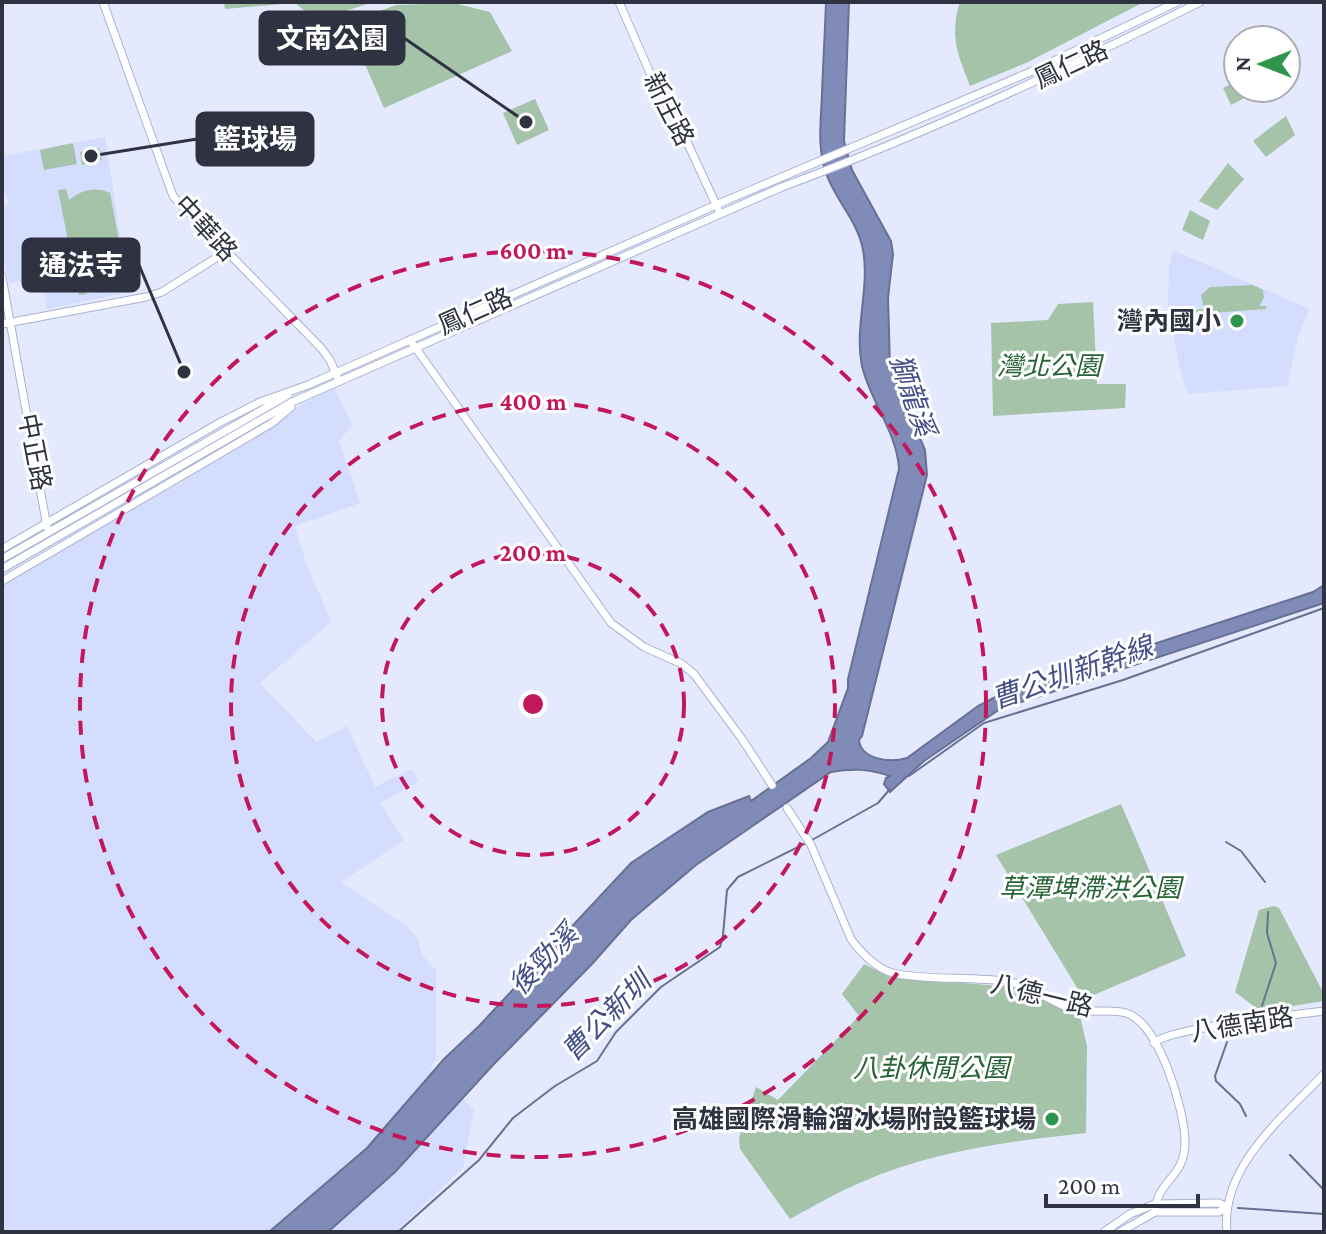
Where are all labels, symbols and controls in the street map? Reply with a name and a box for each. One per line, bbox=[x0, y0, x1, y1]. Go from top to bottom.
callout: 文南公園 bbox=[260, 12, 404, 64]
text: 文南公園 bbox=[276, 23, 388, 54]
north arrow bbox=[1222, 24, 1302, 104]
street label: 鳳仁路 bbox=[1030, 35, 1113, 94]
text: N bbox=[1230, 57, 1255, 72]
street label: 新庄路 bbox=[638, 68, 699, 151]
callout: 籃球場 bbox=[197, 113, 313, 165]
text: 籃球場 bbox=[213, 124, 297, 155]
street label: 中華路 bbox=[168, 190, 243, 267]
text: 600 m bbox=[499, 237, 567, 264]
callout: 通法寺 bbox=[23, 239, 139, 291]
text: 通法寺 bbox=[39, 250, 123, 281]
street label: 鳳仁路 bbox=[434, 282, 517, 341]
place label: 灣內國小 bbox=[1117, 307, 1221, 336]
marker: 灣內國小 bbox=[1228, 312, 1246, 330]
water label: 獅龍溪 bbox=[884, 350, 942, 444]
park label: 灣北公園 bbox=[997, 352, 1105, 381]
text: 400 m bbox=[499, 388, 567, 415]
street label: 中正路 bbox=[13, 411, 56, 493]
text: 200 m bbox=[500, 539, 567, 566]
water label: 曹公圳新幹線 bbox=[988, 629, 1159, 714]
centre of rings bbox=[519, 690, 547, 718]
park label: 草潭埤滯洪公園 bbox=[999, 874, 1185, 903]
water label: 後勁溪 bbox=[503, 915, 586, 1000]
water label: 曹公新圳 bbox=[556, 963, 660, 1067]
street label: 八德一路 bbox=[988, 969, 1096, 1022]
street label: 八德南路 bbox=[1188, 1002, 1296, 1047]
park label: 八卦休閒公園 bbox=[853, 1054, 1013, 1083]
place label: 高雄國際滑輪溜冰場附設籃球場 bbox=[672, 1105, 1036, 1134]
marker: 高雄國際滑輪溜冰場附設籃球場 bbox=[1043, 1110, 1061, 1128]
scale bar bbox=[1046, 1158, 1198, 1208]
text: 200 m bbox=[1058, 1172, 1120, 1199]

